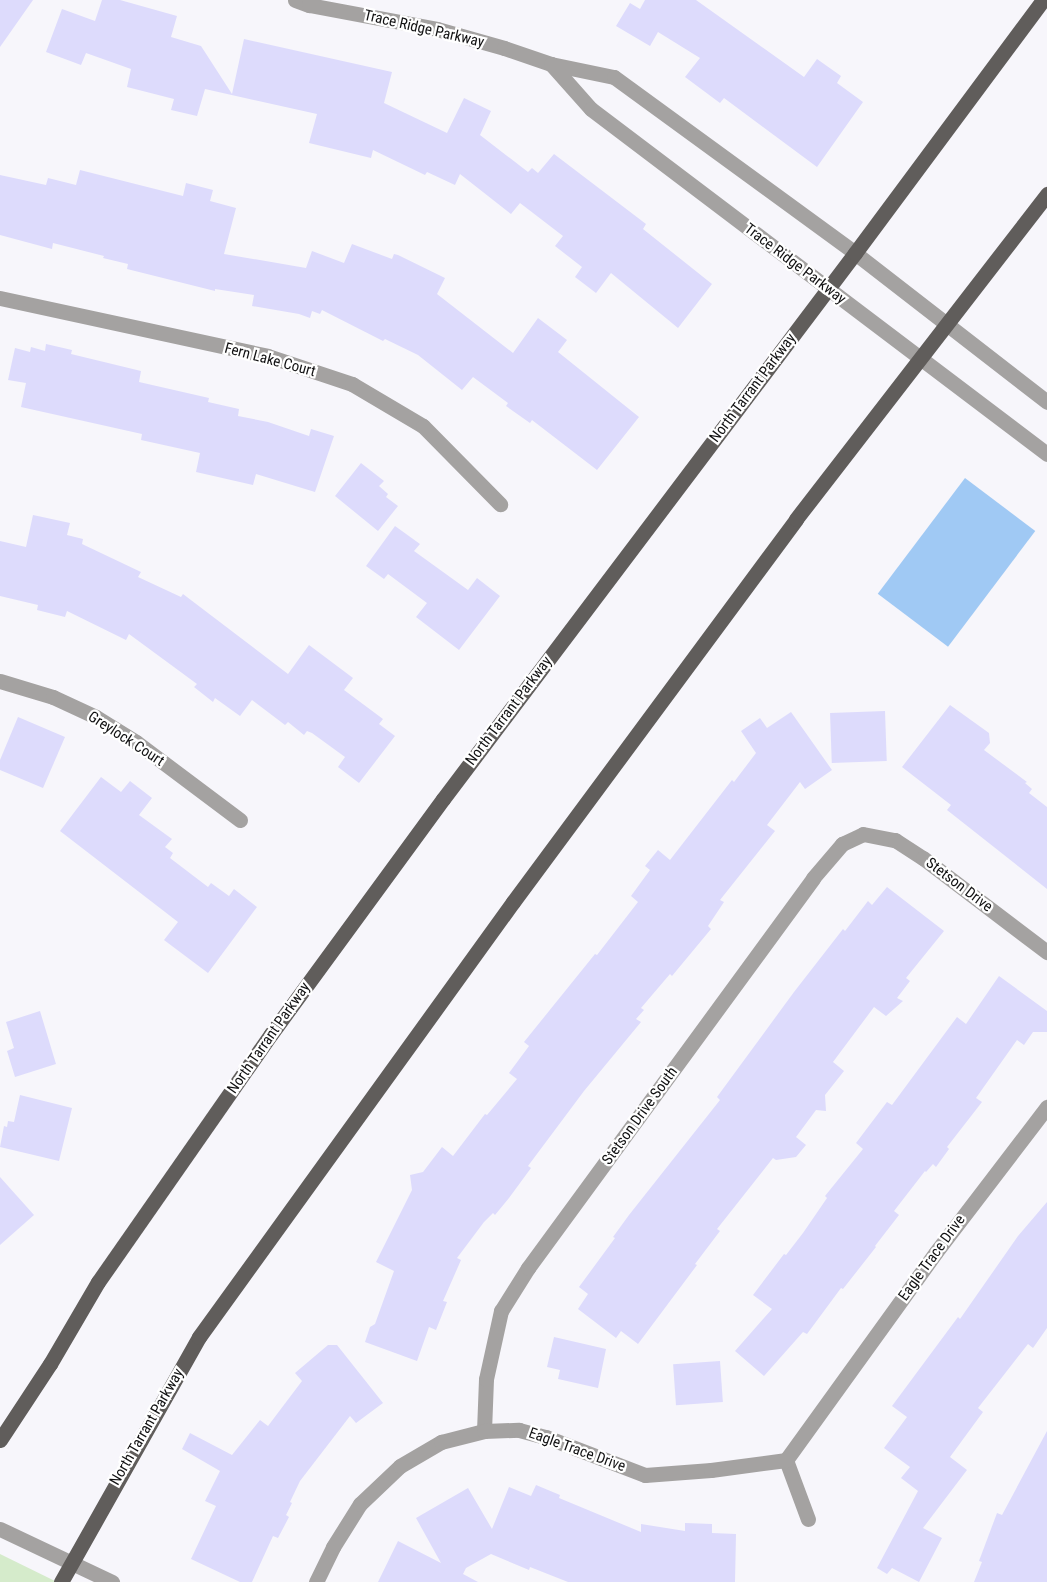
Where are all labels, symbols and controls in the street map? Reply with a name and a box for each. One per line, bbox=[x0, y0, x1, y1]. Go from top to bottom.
street label: Trace Ridge Parkway bbox=[362, 6, 486, 52]
street label: Trace Ridge Parkway bbox=[741, 220, 849, 308]
street label: North Tarrant Parkway bbox=[706, 330, 800, 446]
street label: Fern Lake Court bbox=[223, 339, 317, 381]
street label: North Tarrant Parkway bbox=[462, 653, 556, 769]
street label: Greylock Court bbox=[85, 708, 167, 770]
street label: Stetson Drive bbox=[922, 854, 996, 916]
street label: North Tarrant Parkway bbox=[224, 979, 314, 1097]
street label: Stetson Drive South bbox=[599, 1064, 681, 1168]
street label: Eagle Trace Drive bbox=[895, 1211, 969, 1305]
street label: North Tarrant Parkway bbox=[106, 1365, 188, 1489]
street label: Eagle Trace Drive bbox=[526, 1424, 628, 1476]

